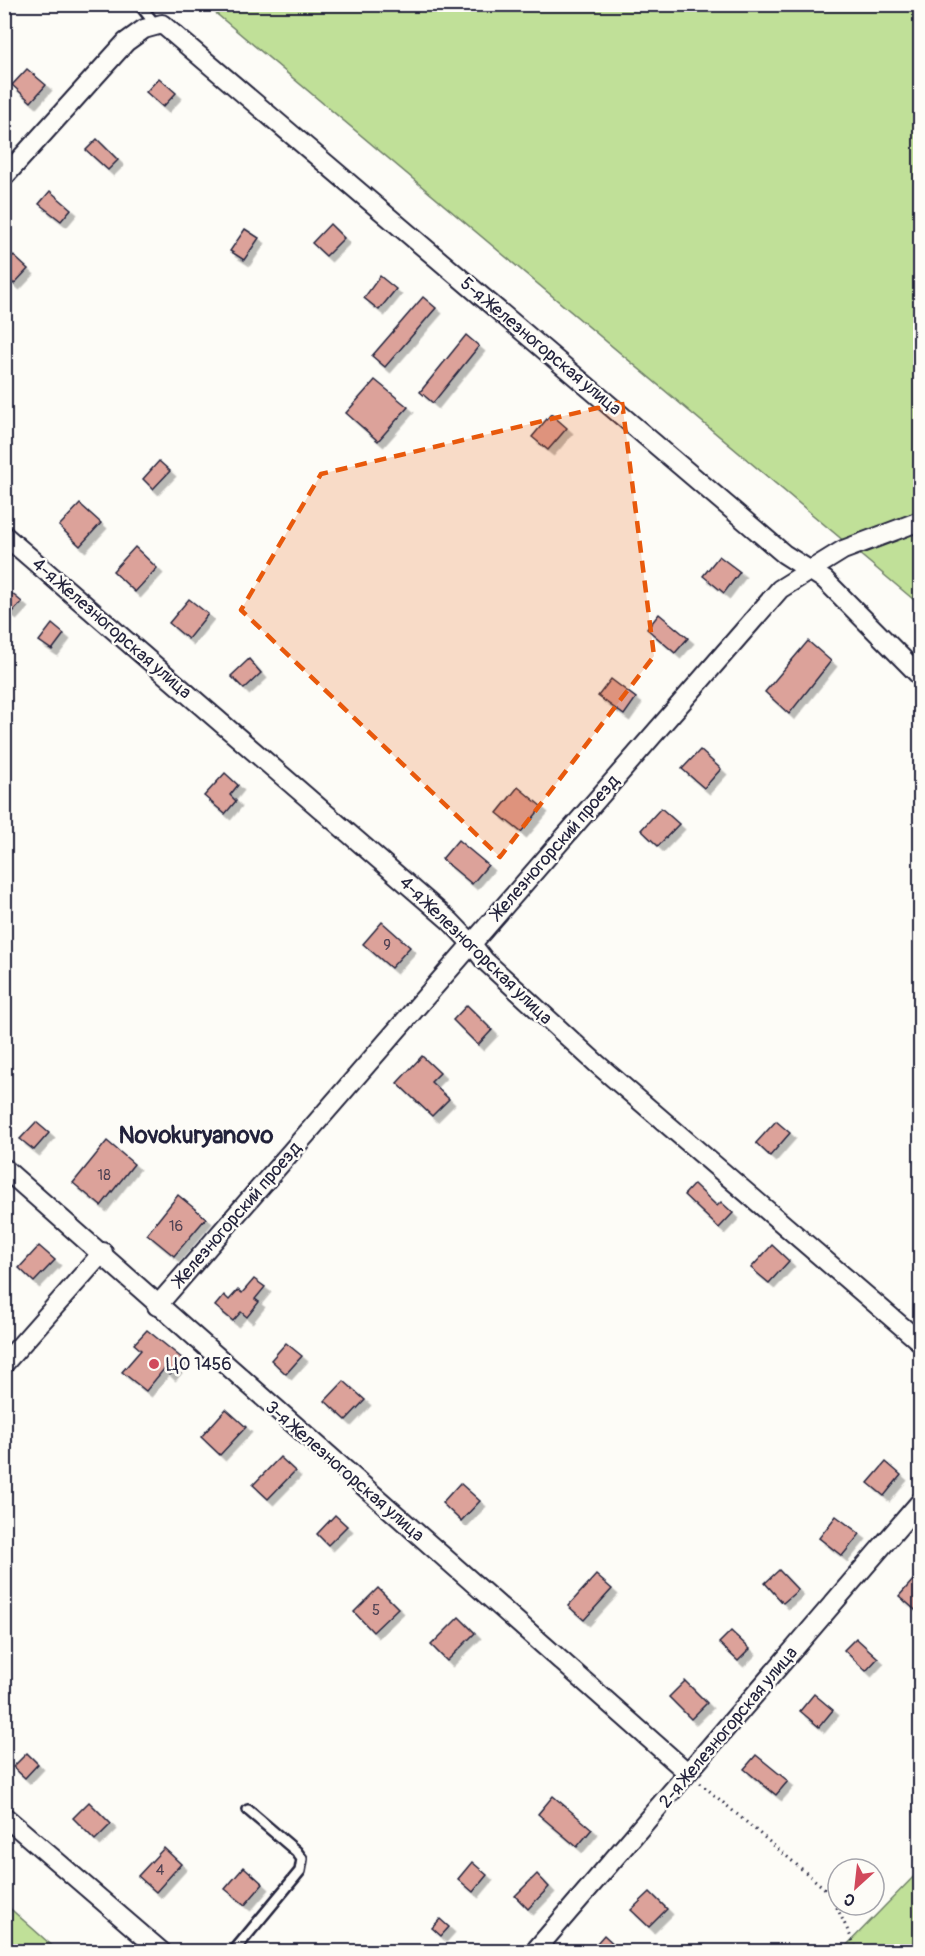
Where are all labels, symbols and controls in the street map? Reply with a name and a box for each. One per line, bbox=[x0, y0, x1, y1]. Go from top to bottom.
street label: 5-я Железногорская улица bbox=[455, 272, 626, 421]
street label: 4-я Железногорская улица bbox=[27, 553, 196, 704]
street label: Железногорский проезд bbox=[484, 770, 625, 927]
street label: 4-я Железногорская улица bbox=[394, 871, 557, 1030]
house number: 9 bbox=[383, 936, 391, 955]
district label: Novokuryanovo bbox=[119, 1121, 273, 1150]
street label: Железногорский проезд bbox=[166, 1137, 307, 1294]
house number: 18 bbox=[97, 1166, 111, 1185]
house number: 16 bbox=[169, 1217, 183, 1236]
place label: ЦО 1456 bbox=[166, 1353, 232, 1376]
marker: ЦО 1456 bbox=[147, 1357, 161, 1371]
street label: 3-я Железногорская улица bbox=[260, 1396, 429, 1547]
house number: 5 bbox=[372, 1601, 380, 1620]
street label: 2-я Железногорская улица bbox=[654, 1642, 803, 1813]
north arrow bbox=[826, 1857, 886, 1917]
house number: 4 bbox=[156, 1861, 165, 1880]
text: С bbox=[841, 1888, 859, 1911]

